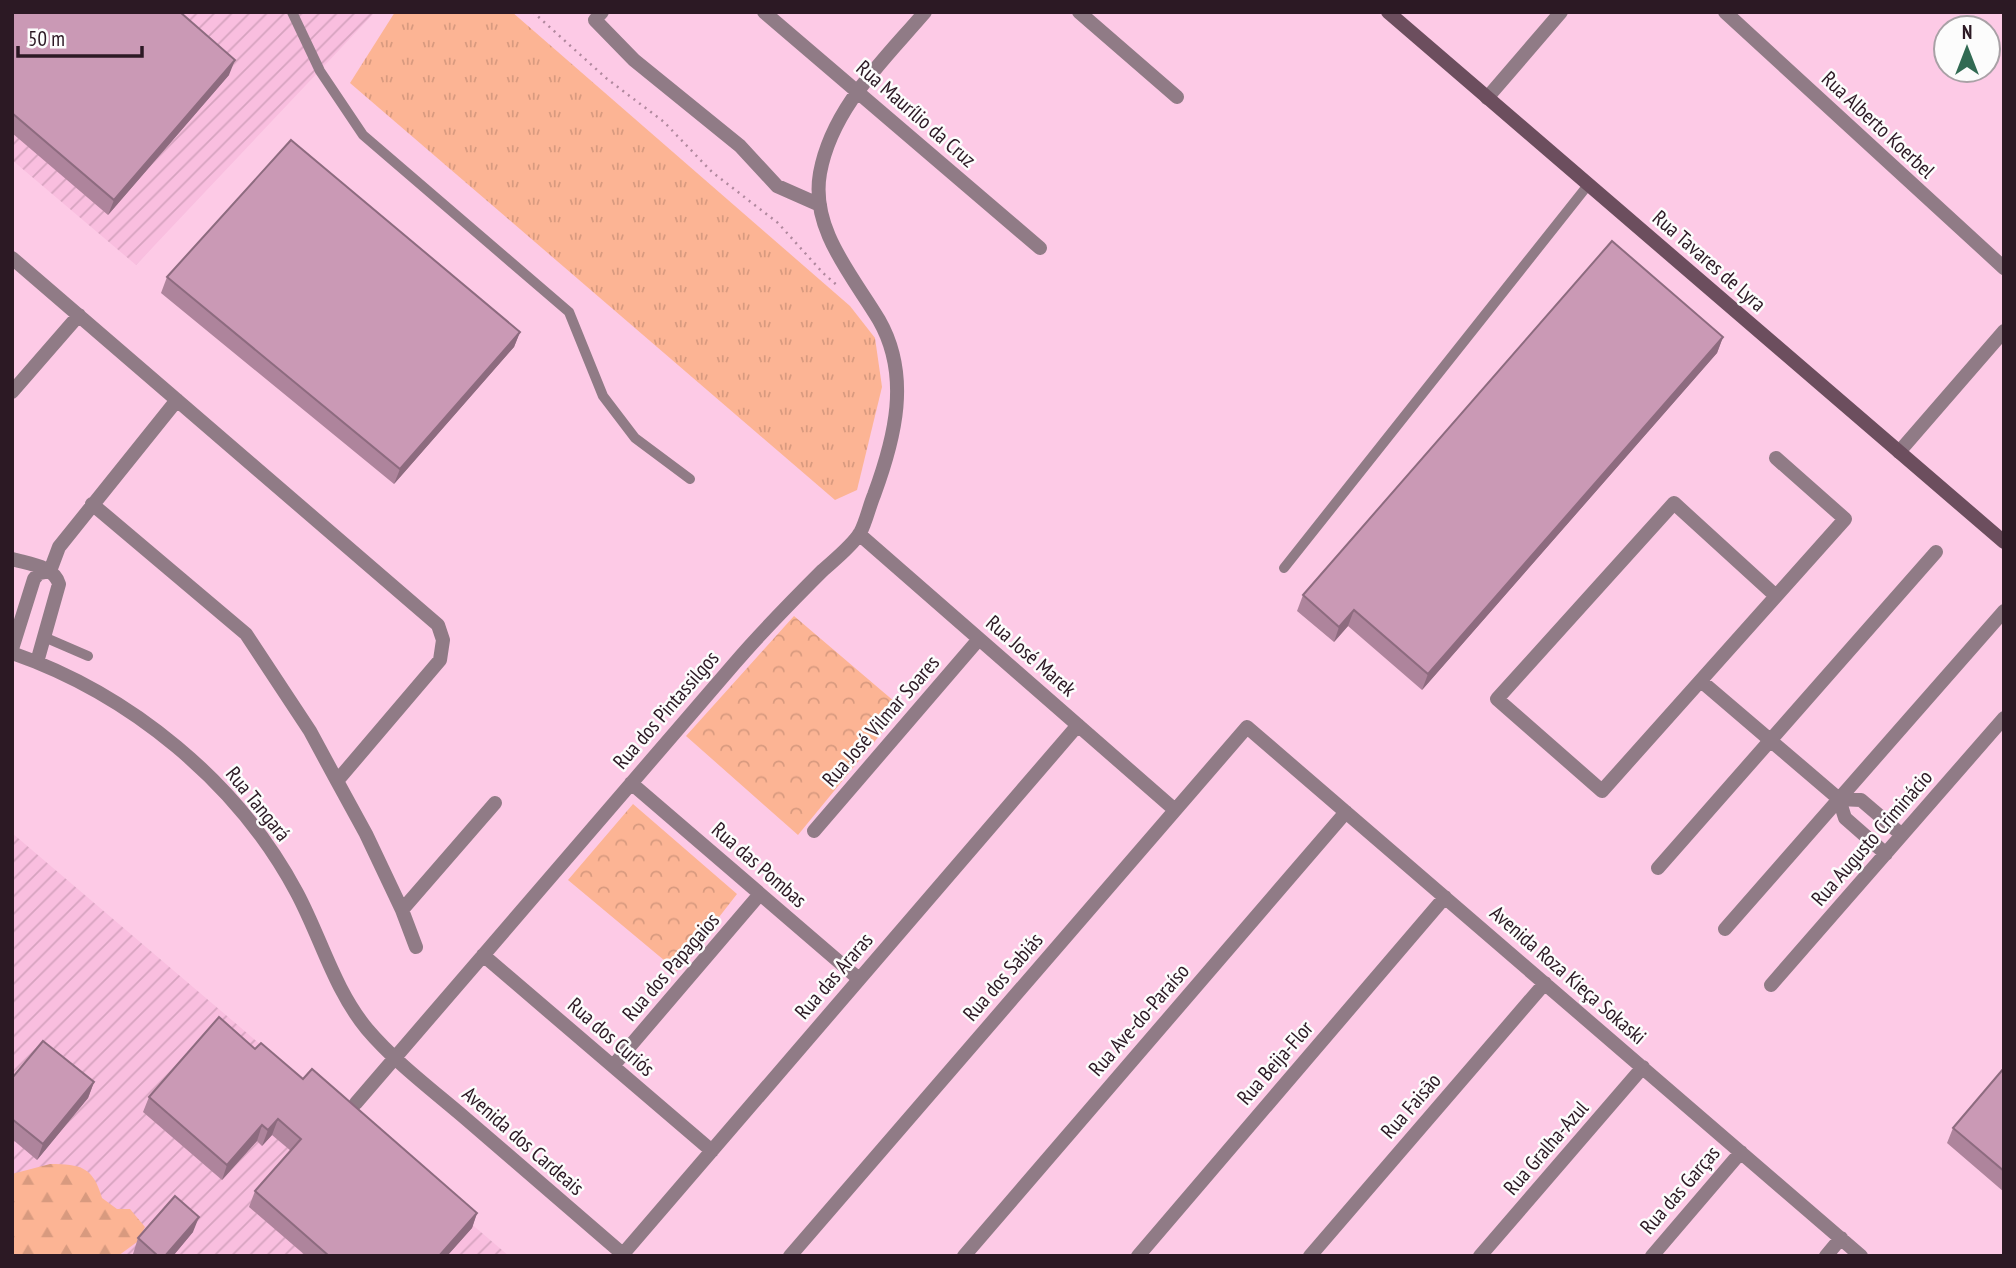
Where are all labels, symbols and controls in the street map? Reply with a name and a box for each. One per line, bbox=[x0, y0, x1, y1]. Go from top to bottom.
scale bar bbox=[18, 14, 142, 58]
north arrow bbox=[1932, 14, 2002, 84]
text: N bbox=[1962, 20, 1972, 44]
text: 50 m bbox=[28, 25, 65, 52]
street label: Rua Maurílio da Cruz bbox=[851, 54, 982, 173]
street label: Rua Alberto Koerbel bbox=[1816, 65, 1941, 184]
street label: Rua Tavares de Lyra bbox=[1647, 204, 1772, 317]
street label: Rua José Marek bbox=[981, 609, 1082, 702]
street label: Rua dos Pintassilgos bbox=[607, 645, 724, 774]
street label: Rua José Vilmar Soares bbox=[816, 649, 945, 792]
street label: Rua Tangará bbox=[220, 761, 297, 847]
street label: Rua Augusto Criminácio bbox=[1805, 764, 1938, 911]
street label: Rua das Pombas bbox=[706, 816, 812, 913]
street label: Avenida Roza Kieça Sokaski bbox=[1485, 899, 1652, 1050]
street label: Rua dos Papagaios bbox=[616, 907, 725, 1026]
street label: Rua das Araras bbox=[789, 927, 879, 1024]
street label: Rua dos Sabiás bbox=[957, 927, 1048, 1026]
street label: Rua Ave-do-Paraíso bbox=[1082, 958, 1195, 1081]
street label: Rua dos Curiós bbox=[562, 991, 660, 1082]
street label: Rua Beija-Flor bbox=[1231, 1015, 1319, 1110]
street label: Rua Faisão bbox=[1375, 1067, 1446, 1144]
street label: Avenida dos Cardeais bbox=[457, 1080, 590, 1201]
street label: Rua Gralha-Azul bbox=[1497, 1095, 1594, 1200]
street label: Rua das Garças bbox=[1634, 1140, 1725, 1239]

